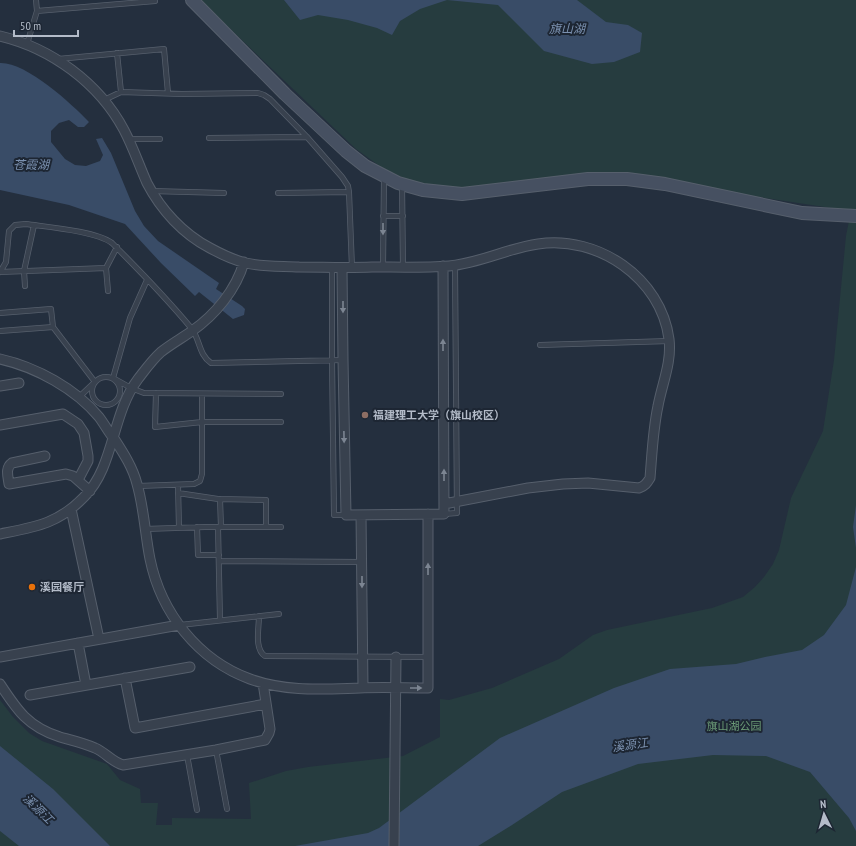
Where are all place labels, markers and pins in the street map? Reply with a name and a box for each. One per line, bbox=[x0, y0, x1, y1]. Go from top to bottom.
place label: 福建理工大学（旗山校区） bbox=[373, 408, 505, 422]
marker: 福建理工大学（旗山校区） bbox=[360, 410, 370, 420]
place label: 溪园餐厅 bbox=[40, 580, 84, 594]
marker: 溪园餐厅 bbox=[27, 582, 37, 592]

